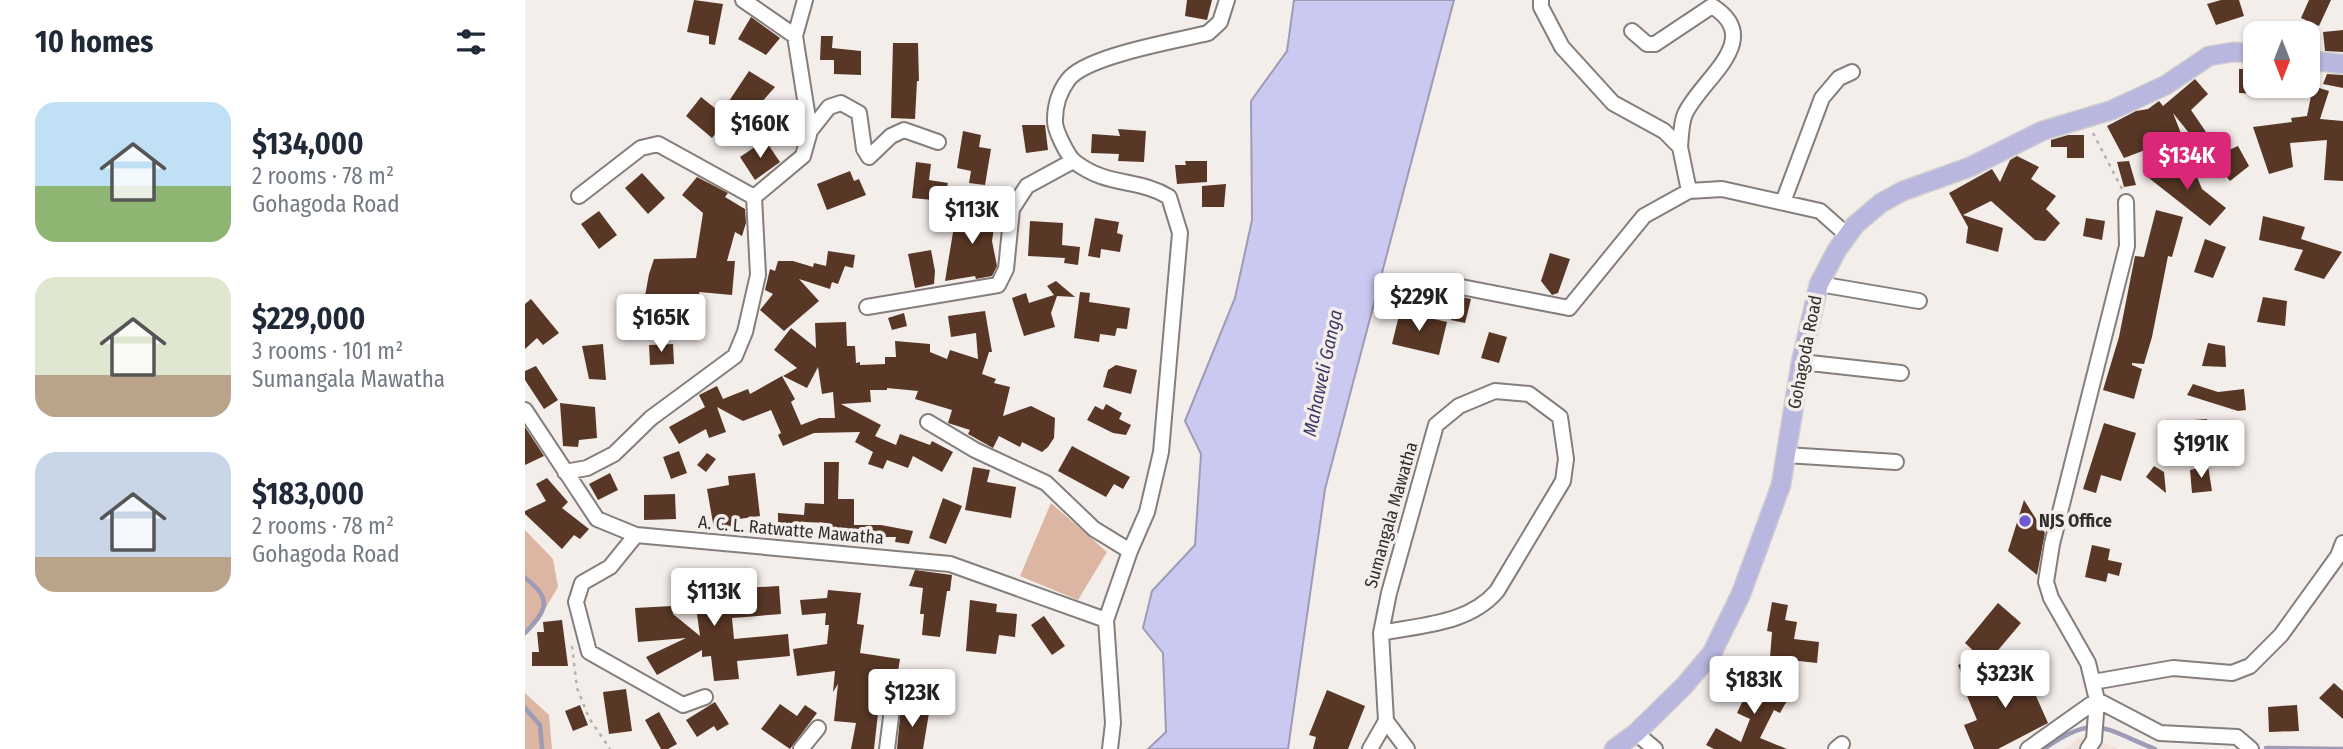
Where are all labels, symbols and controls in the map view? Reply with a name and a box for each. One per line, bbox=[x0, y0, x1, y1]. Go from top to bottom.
north arrow bbox=[2243, 21, 2321, 98]
map controls bbox=[2243, 21, 2320, 98]
icon: filters bbox=[452, 23, 490, 61]
text: 10 homes bbox=[35, 24, 153, 60]
pin: $160K bbox=[711, 100, 809, 160]
text: $160K bbox=[731, 109, 789, 137]
text: $134,000 bbox=[252, 126, 364, 162]
icon: home bbox=[91, 130, 175, 214]
pin: $134K bbox=[2138, 132, 2236, 192]
text: $134K bbox=[2159, 141, 2215, 169]
text: 2 rooms · 78 m² bbox=[252, 162, 394, 190]
pin: $113K bbox=[923, 187, 1021, 246]
text: Gohagoda Road bbox=[252, 190, 400, 218]
text: $113K bbox=[945, 195, 999, 223]
pin: $229K bbox=[1370, 274, 1468, 333]
text: $229K bbox=[1390, 282, 1448, 310]
street label: Gohagoda Road bbox=[1783, 293, 1827, 411]
pin: $165K bbox=[612, 294, 710, 354]
text: $229,000 bbox=[252, 301, 365, 337]
text: $165K bbox=[633, 303, 689, 331]
icon: home bbox=[91, 305, 175, 389]
water label: Mahaweli Ganga bbox=[1298, 308, 1347, 439]
text: 3 rooms · 101 m² bbox=[252, 337, 403, 365]
text: Sumangala Mawatha bbox=[252, 365, 445, 393]
pin: $191K bbox=[2152, 420, 2250, 480]
text: $191K bbox=[2174, 429, 2229, 457]
street label: Sumangala Mawatha bbox=[1360, 439, 1422, 591]
text: $183,000 bbox=[252, 476, 364, 512]
icon: home bbox=[91, 480, 175, 564]
place label: NJS Office bbox=[2039, 510, 2112, 532]
street label: A. C. L. Ratwatte Mawatha bbox=[697, 511, 885, 549]
text: 2 rooms · 78 m² bbox=[252, 512, 394, 540]
marker: NJS Office bbox=[2017, 513, 2033, 529]
text: Gohagoda Road bbox=[252, 540, 400, 568]
pin: $113K bbox=[665, 568, 763, 628]
text: $113K bbox=[687, 577, 741, 605]
pin: $323K bbox=[1956, 650, 2054, 710]
pin: $183K bbox=[1705, 656, 1803, 716]
text: $323K bbox=[1976, 659, 2034, 687]
text: $183K bbox=[1726, 665, 1782, 693]
pin: $123K bbox=[863, 670, 961, 729]
text: $123K bbox=[884, 678, 940, 706]

